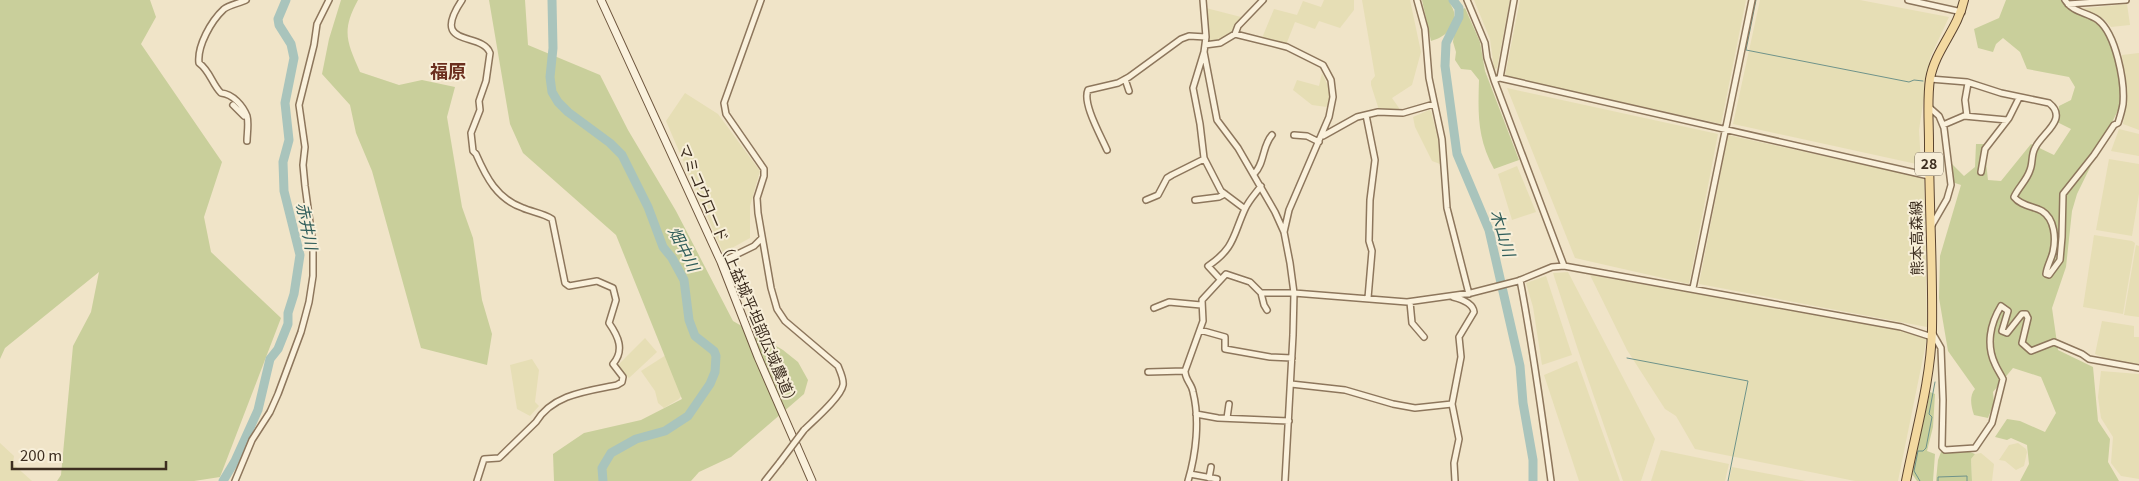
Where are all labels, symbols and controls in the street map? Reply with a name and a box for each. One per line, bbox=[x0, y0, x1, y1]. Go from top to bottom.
district label: 福原 bbox=[430, 57, 466, 83]
street label: マミコウロード（上益城平坦部広域農道） bbox=[674, 140, 805, 410]
road number: 28 bbox=[1915, 152, 1943, 175]
water label: 赤井川 bbox=[291, 200, 325, 254]
street label: 熊本高森線 bbox=[1904, 200, 1927, 276]
water label: 木山川 bbox=[1485, 206, 1523, 261]
water label: 畑中川 bbox=[663, 222, 707, 277]
scale bar bbox=[12, 438, 166, 470]
text: 200 m bbox=[20, 444, 62, 465]

